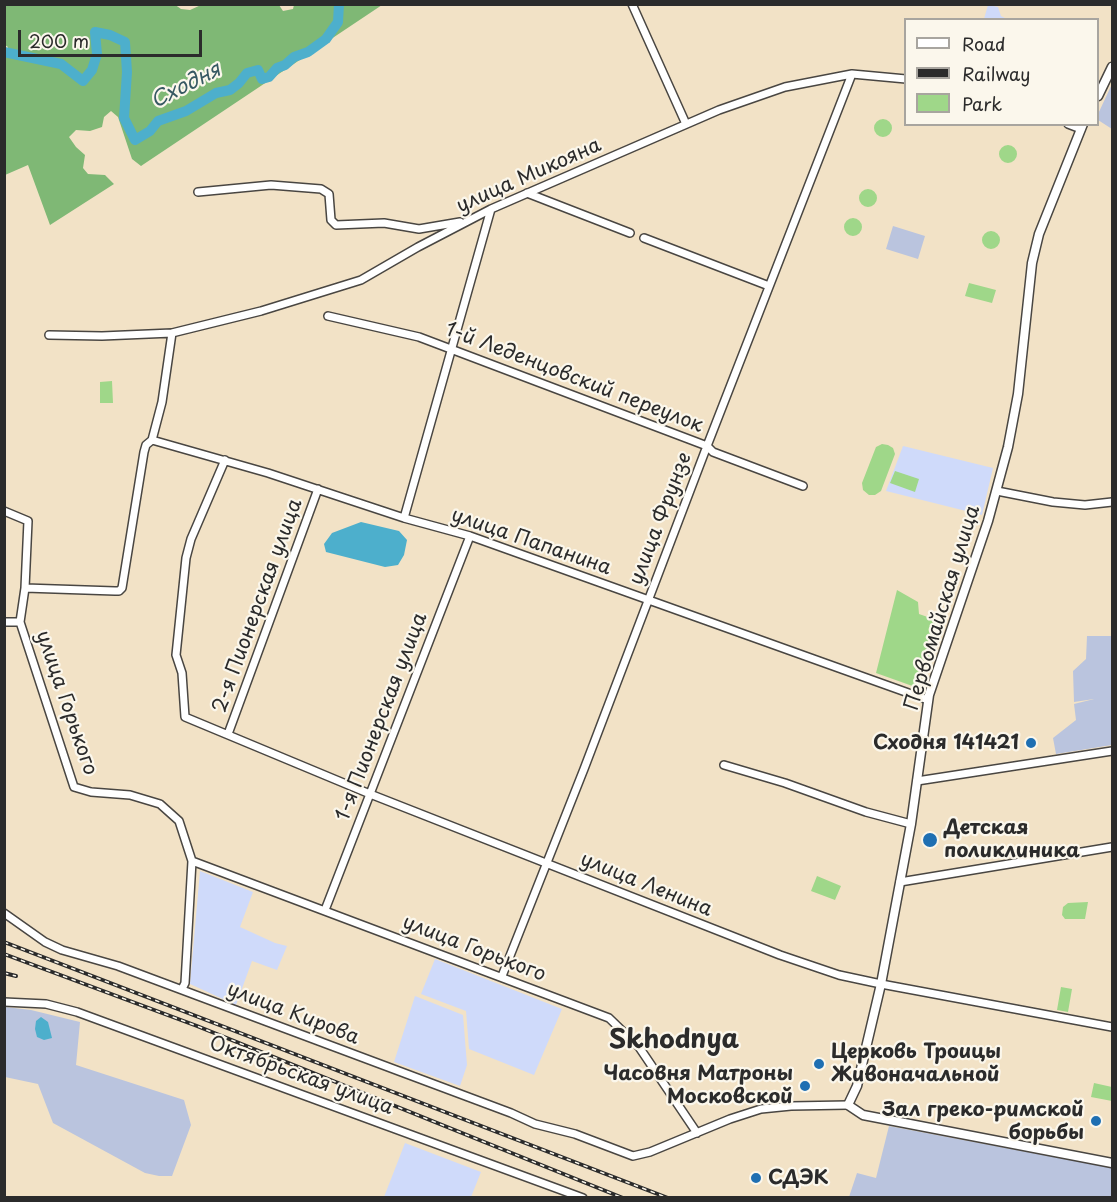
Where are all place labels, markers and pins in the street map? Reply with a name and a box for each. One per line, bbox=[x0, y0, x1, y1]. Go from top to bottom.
place label: Сходня 141421 bbox=[873, 731, 1019, 755]
marker: Сходня 141421 bbox=[1024, 736, 1038, 750]
place label: Детская поликлиника bbox=[944, 816, 1080, 863]
marker: Детская поликлиника bbox=[921, 831, 939, 849]
place label: Церковь Троицы Живоначальной bbox=[831, 1040, 1001, 1087]
marker: Церковь Троицы Живоначальной bbox=[812, 1057, 826, 1071]
place label: Часовня Матроны Московской bbox=[603, 1062, 793, 1109]
marker: Часовня Матроны Московской bbox=[798, 1079, 812, 1093]
place label: Зал греко-римской борьбы bbox=[882, 1098, 1084, 1145]
marker: Зал греко-римской борьбы bbox=[1089, 1114, 1103, 1128]
place label: СДЭК bbox=[768, 1166, 828, 1190]
marker: СДЭК bbox=[749, 1171, 763, 1185]

